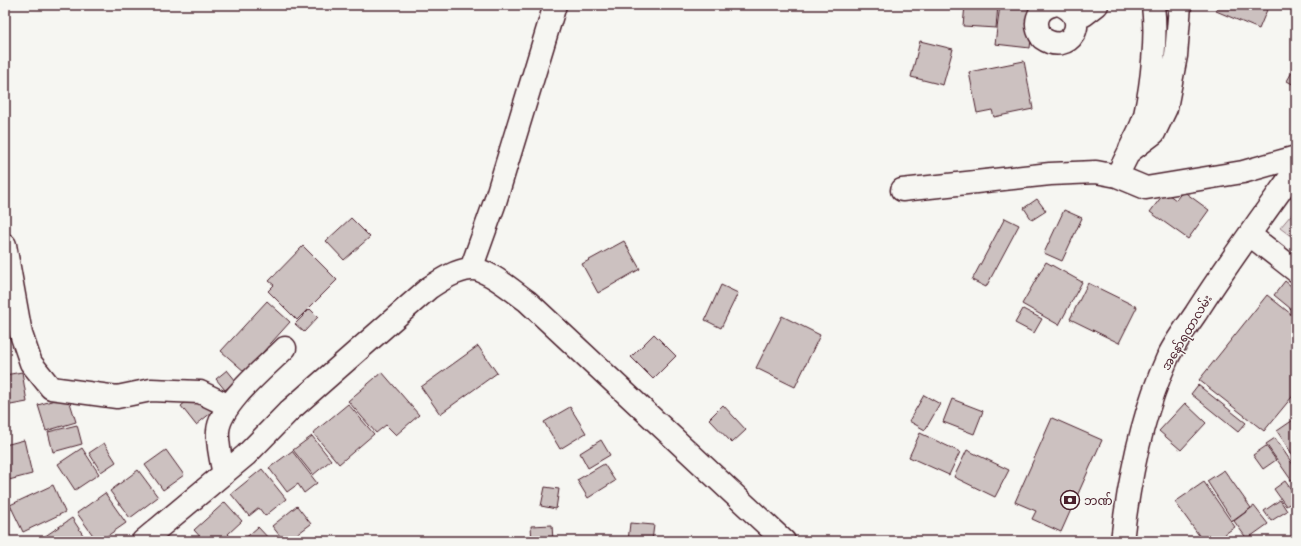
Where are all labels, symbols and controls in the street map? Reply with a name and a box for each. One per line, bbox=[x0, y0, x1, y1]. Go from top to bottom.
street label: အ‌နော်‌ရထာလမ်း bbox=[1157, 291, 1217, 374]
bank icon: ဘဏ် bbox=[1059, 489, 1081, 511]
place label: ဘဏ် bbox=[1084, 492, 1113, 508]

